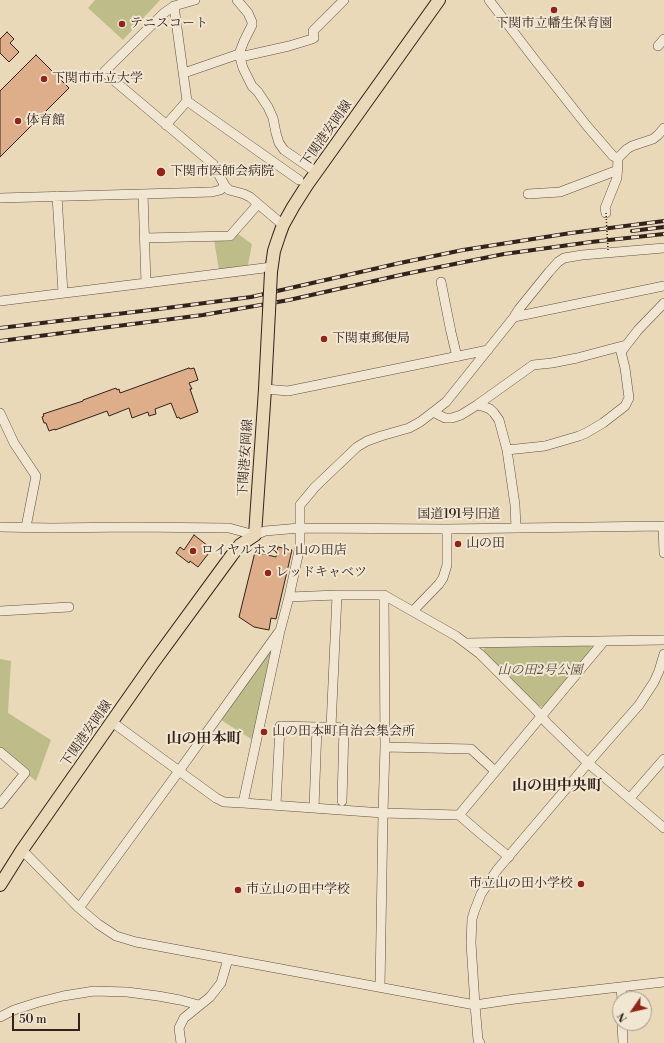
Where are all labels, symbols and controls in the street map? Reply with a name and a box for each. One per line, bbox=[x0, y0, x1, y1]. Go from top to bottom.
marker: 下関市立幡生保育園 bbox=[549, 5, 559, 15]
place label: テニスコート bbox=[130, 16, 208, 32]
place label: 下関市立幡生保育園 bbox=[496, 16, 612, 32]
marker: テニスコート bbox=[117, 19, 127, 29]
place label: 下関市市立大学 bbox=[52, 71, 143, 87]
marker: 下関市市立大学 bbox=[39, 74, 49, 84]
street label: 下関港安岡線 bbox=[298, 98, 356, 170]
place label: 体育館 bbox=[26, 113, 65, 129]
marker: 体育館 bbox=[13, 116, 23, 126]
place label: 下関市医師会病院 bbox=[170, 164, 274, 180]
marker: 下関市医師会病院 bbox=[155, 166, 167, 178]
place label: 下関東郵便局 bbox=[332, 331, 410, 347]
marker: 下関東郵便局 bbox=[319, 334, 329, 344]
street label: 下関港安岡線 bbox=[235, 419, 257, 497]
street label: 国道191号旧道 bbox=[417, 507, 501, 523]
place label: 山の田 bbox=[466, 536, 505, 552]
marker: 山の田 bbox=[453, 539, 463, 549]
place label: ロイヤルホスト 山の田店 bbox=[201, 543, 347, 559]
marker: ロイヤルホスト 山の田店 bbox=[188, 546, 198, 556]
place label: レッドキャベツ bbox=[276, 565, 367, 581]
marker: レッドキャベツ bbox=[263, 568, 273, 578]
park label: 山の田2号公園 bbox=[498, 663, 582, 679]
street label: 下関港安岡線 bbox=[58, 698, 116, 770]
place label: 山の田本町自治会集会所 bbox=[272, 724, 415, 740]
marker: 山の田本町自治会集会所 bbox=[259, 727, 269, 737]
district label: 山の田本町 bbox=[167, 730, 241, 748]
district label: 山の田中央町 bbox=[512, 777, 602, 795]
place label: 市立山の田小学校 bbox=[469, 876, 573, 892]
marker: 市立山の田小学校 bbox=[576, 879, 586, 889]
place label: 市立山の田中学校 bbox=[246, 882, 350, 898]
marker: 市立山の田中学校 bbox=[233, 885, 243, 895]
north arrow bbox=[612, 991, 652, 1031]
scale bar bbox=[14, 1005, 82, 1031]
text: N bbox=[615, 1010, 631, 1025]
text: 50 m bbox=[19, 1012, 47, 1027]

